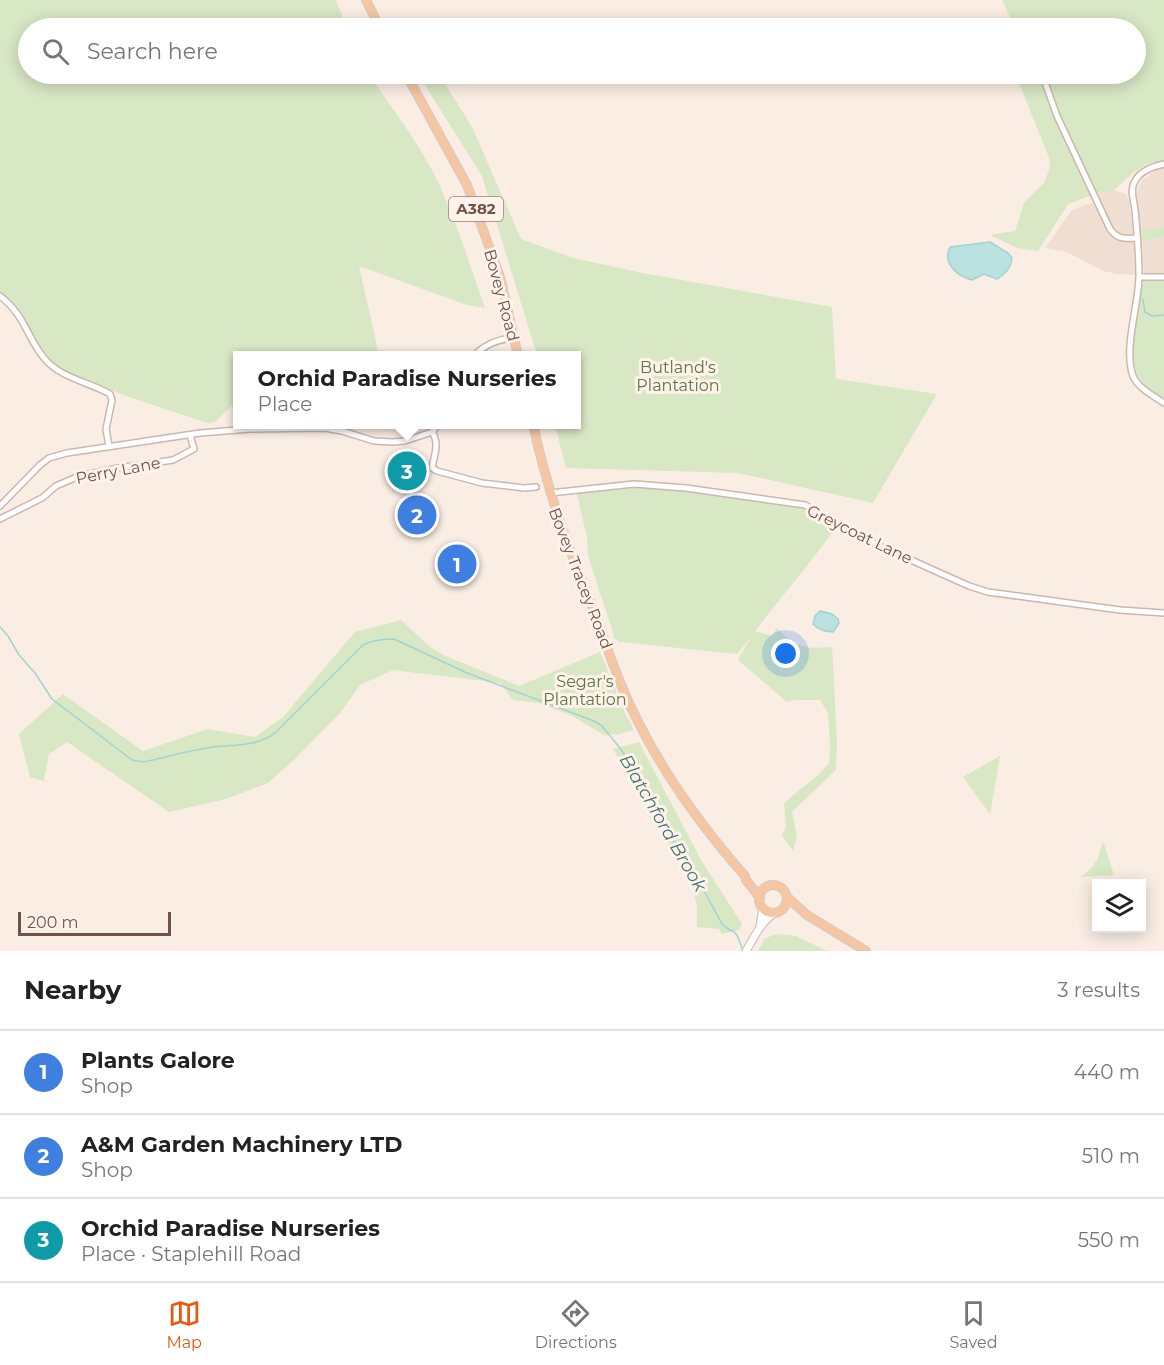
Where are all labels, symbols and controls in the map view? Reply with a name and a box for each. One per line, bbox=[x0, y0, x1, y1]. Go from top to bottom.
search box bbox=[18, 18, 1146, 84]
icon: search bbox=[39, 35, 72, 68]
text: Search here bbox=[87, 38, 218, 65]
road number: A382 bbox=[449, 197, 503, 221]
street label: Bovey Road bbox=[480, 247, 523, 343]
popup bbox=[233, 351, 581, 429]
park label: Butland's Plantation bbox=[636, 358, 720, 395]
text: Orchid Paradise Nurseries bbox=[258, 365, 556, 392]
text: Place bbox=[258, 392, 312, 416]
pin: 3 bbox=[388, 448, 426, 494]
street label: Perry Lane bbox=[74, 453, 162, 488]
pin: 2 bbox=[398, 492, 436, 538]
street label: Greycoat Lane bbox=[804, 501, 916, 568]
street label: Bovey Tracey Road bbox=[545, 505, 616, 652]
pin: 1 bbox=[438, 542, 476, 586]
your location bbox=[771, 639, 800, 668]
park label: Segar's Plantation bbox=[543, 672, 627, 709]
water label: Blatchford Brook bbox=[615, 750, 712, 897]
map controls bbox=[1092, 879, 1146, 933]
button: layers bbox=[1092, 879, 1146, 933]
scale bar bbox=[18, 909, 171, 936]
text: 200 m bbox=[27, 913, 78, 932]
text: Nearby bbox=[24, 974, 121, 1006]
text: 3 results bbox=[1057, 978, 1140, 1002]
text: Plants Galore bbox=[81, 1047, 235, 1074]
text: 1 bbox=[40, 1060, 47, 1084]
text: 440 m bbox=[1074, 1060, 1140, 1084]
text: Shop bbox=[81, 1074, 133, 1098]
text: A&M Garden Machinery LTD bbox=[81, 1131, 402, 1158]
text: 2 bbox=[38, 1144, 49, 1168]
text: 510 m bbox=[1082, 1144, 1140, 1168]
text: Shop bbox=[81, 1158, 133, 1182]
text: Orchid Paradise Nurseries bbox=[81, 1215, 380, 1242]
text: 3 bbox=[38, 1228, 49, 1252]
text: 550 m bbox=[1078, 1228, 1140, 1252]
text: Place · Staplehill Road bbox=[81, 1242, 301, 1266]
tab: Map bbox=[166, 1297, 202, 1352]
tab: Directions bbox=[535, 1297, 617, 1352]
tab: Saved bbox=[950, 1297, 998, 1352]

